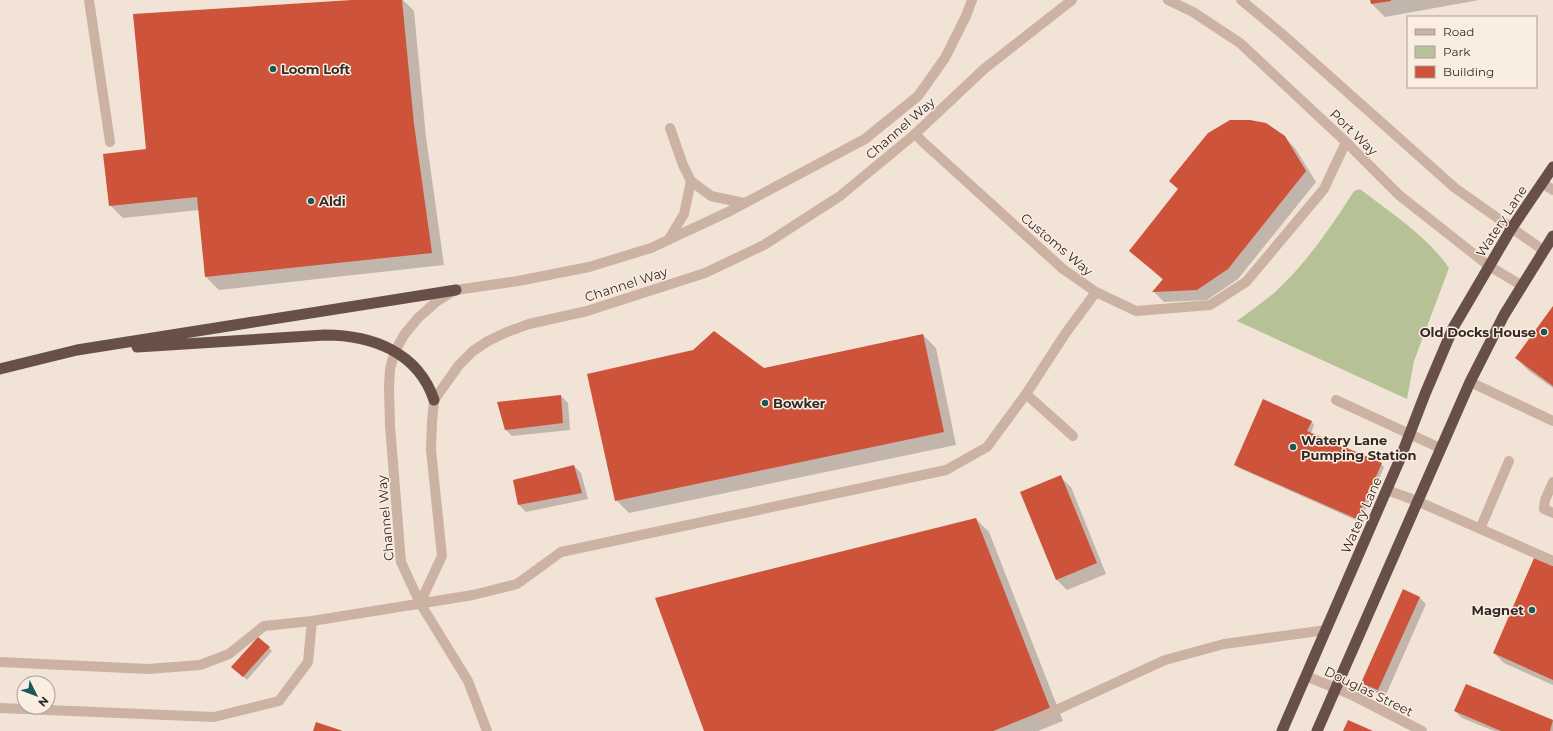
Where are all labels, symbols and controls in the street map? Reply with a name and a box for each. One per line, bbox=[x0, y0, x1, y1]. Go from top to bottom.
legend bbox=[1407, 16, 1537, 88]
text: Road bbox=[1443, 24, 1474, 39]
text: Park bbox=[1443, 44, 1471, 59]
place label: Loom Loft bbox=[281, 61, 351, 77]
marker: Loom Loft bbox=[268, 64, 278, 74]
text: Building bbox=[1443, 64, 1494, 79]
street label: Channel Way bbox=[862, 93, 938, 162]
street label: Port Way bbox=[1327, 106, 1382, 159]
street label: Watery Lane bbox=[1472, 182, 1530, 260]
place label: Aldi bbox=[318, 193, 346, 209]
marker: Aldi bbox=[306, 196, 316, 206]
street label: Customs Way bbox=[1018, 209, 1097, 279]
street label: Channel Way bbox=[583, 263, 670, 305]
place label: Old Docks House bbox=[1420, 324, 1536, 340]
marker: Old Docks House bbox=[1539, 327, 1549, 337]
place label: Bowker bbox=[773, 395, 826, 411]
marker: Bowker bbox=[760, 398, 770, 408]
place label: Watery Lane Pumping Station bbox=[1301, 432, 1417, 463]
marker: Watery Lane Pumping Station bbox=[1288, 442, 1298, 452]
street label: Channel Way bbox=[373, 473, 397, 562]
street label: Watery Lane bbox=[1337, 474, 1385, 556]
place label: Magnet bbox=[1472, 602, 1524, 618]
marker: Magnet bbox=[1527, 605, 1537, 615]
street label: Douglas Street bbox=[1322, 663, 1416, 719]
north arrow bbox=[16, 675, 56, 715]
text: N bbox=[35, 694, 52, 710]

